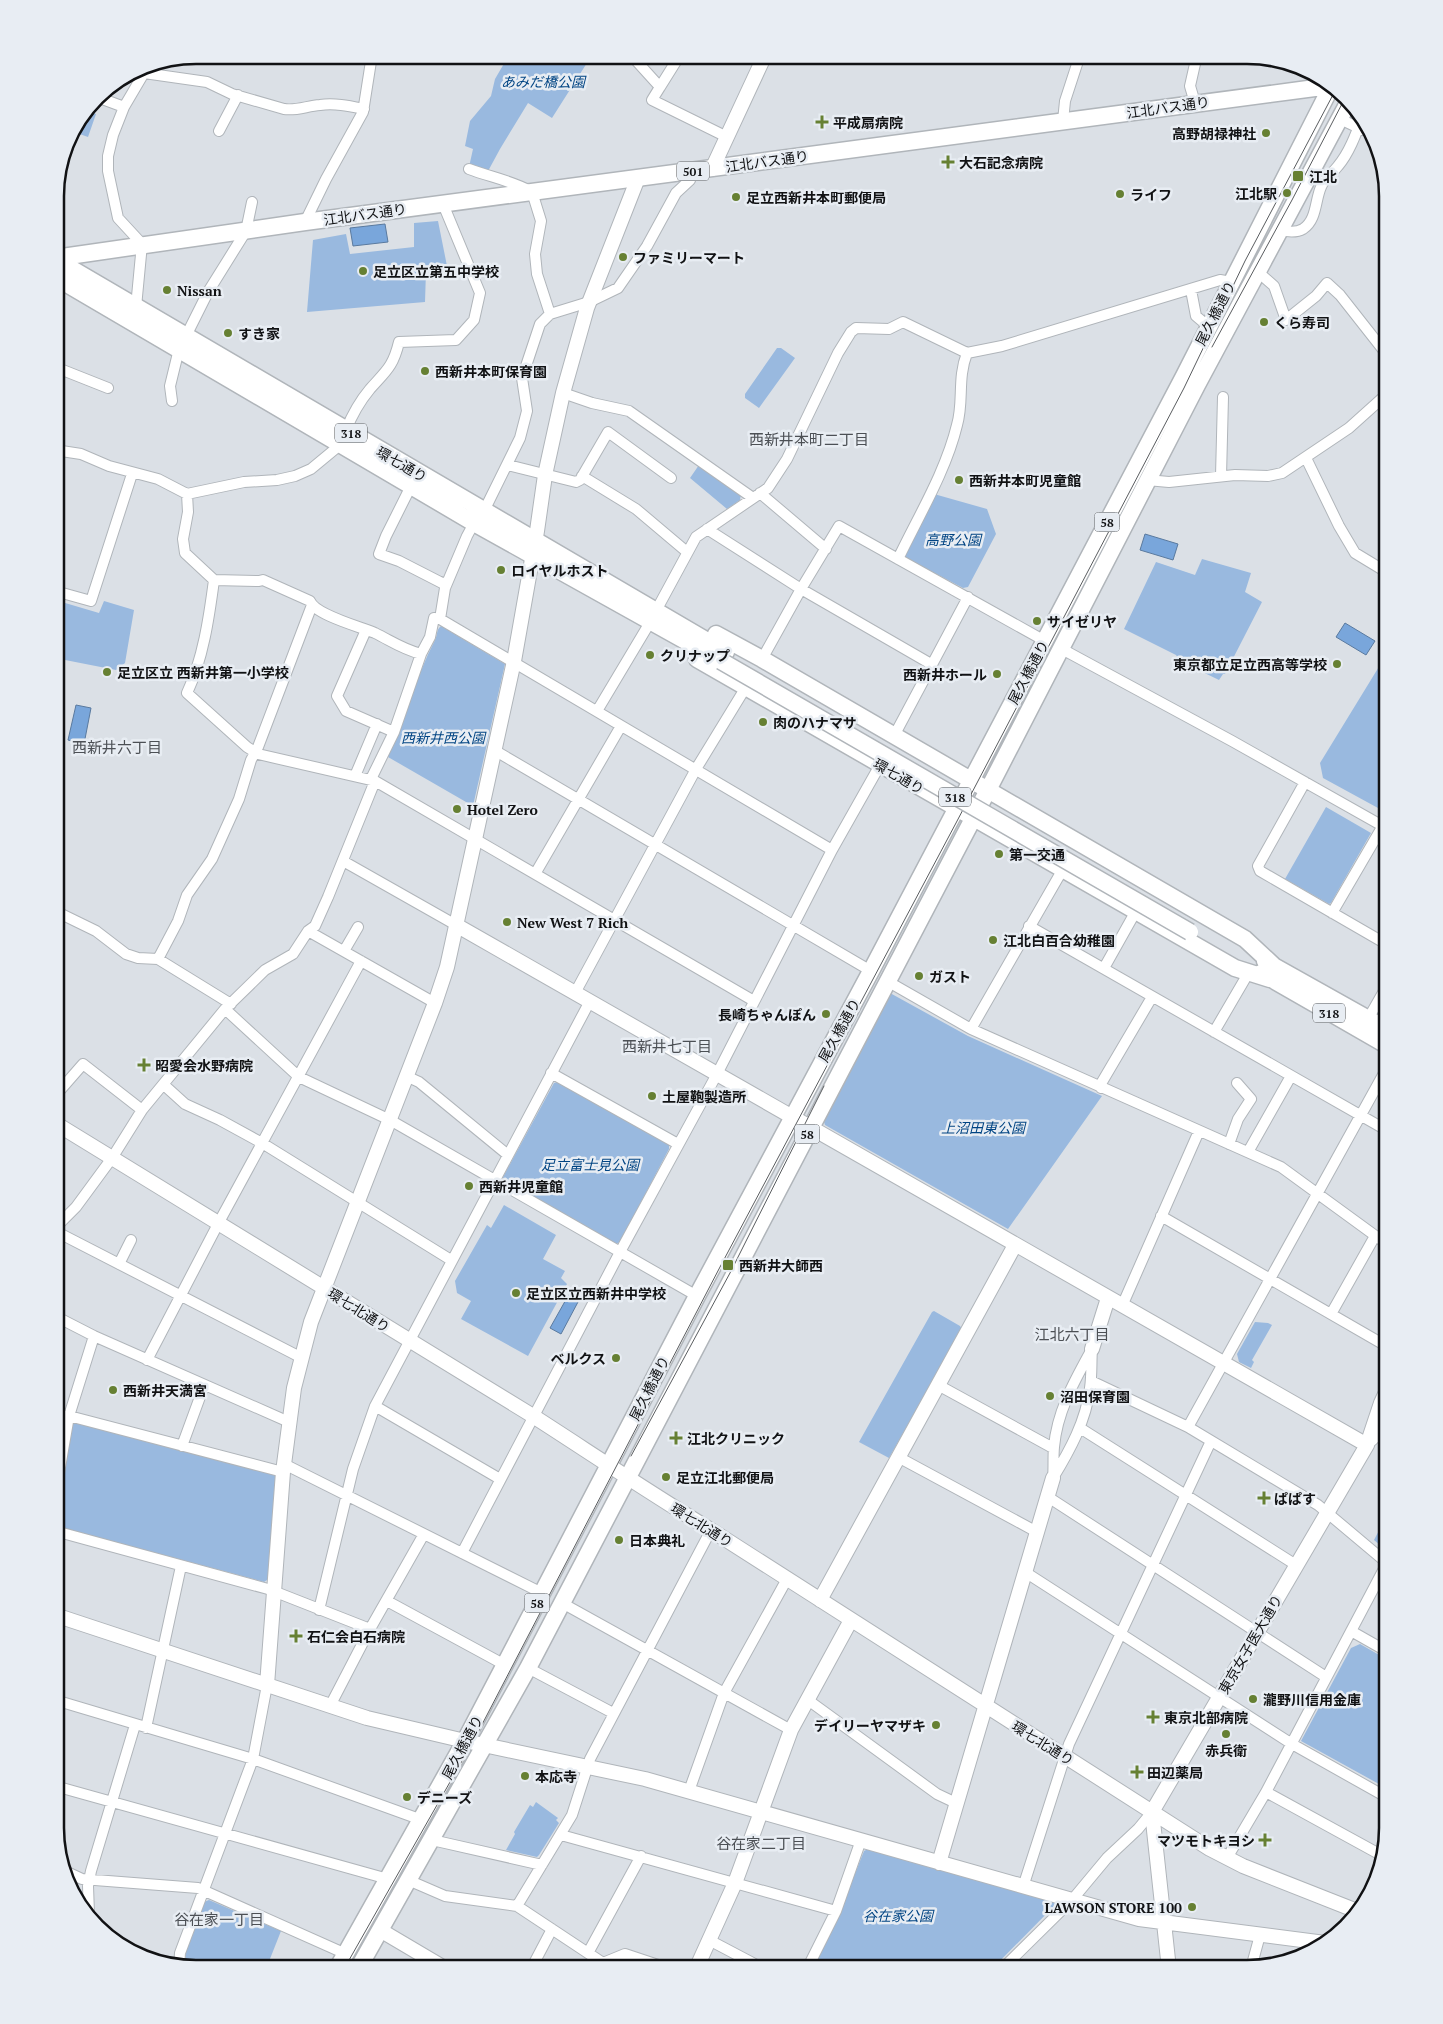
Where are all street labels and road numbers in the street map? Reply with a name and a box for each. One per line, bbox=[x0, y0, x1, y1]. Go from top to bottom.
street label: 江北バス通り bbox=[1125, 92, 1211, 122]
street label: 江北バス通り bbox=[724, 146, 810, 176]
road number: 501 bbox=[677, 162, 709, 180]
street label: 江北バス通り bbox=[322, 199, 408, 229]
street label: 尾久橋通り bbox=[1191, 278, 1239, 348]
road number: 318 bbox=[335, 423, 367, 442]
street label: 環七通り bbox=[373, 442, 431, 486]
road number: 58 bbox=[1094, 512, 1120, 532]
street label: 尾久橋通り bbox=[1003, 637, 1053, 707]
street label: 環七通り bbox=[870, 754, 928, 798]
road number: 318 bbox=[939, 788, 971, 806]
street label: 尾久橋通り bbox=[814, 995, 864, 1065]
road number: 318 bbox=[1313, 1004, 1345, 1022]
road number: 58 bbox=[794, 1124, 820, 1144]
street label: 環七北通り bbox=[324, 1283, 394, 1337]
street label: 尾久橋通り bbox=[625, 1353, 673, 1423]
street label: 環七北通り bbox=[667, 1498, 737, 1552]
street label: 東京女子医大通り bbox=[1214, 1591, 1286, 1697]
road number: 58 bbox=[524, 1594, 550, 1612]
street label: 尾久橋通り bbox=[437, 1712, 487, 1782]
street label: 環七北通り bbox=[1008, 1716, 1078, 1770]

